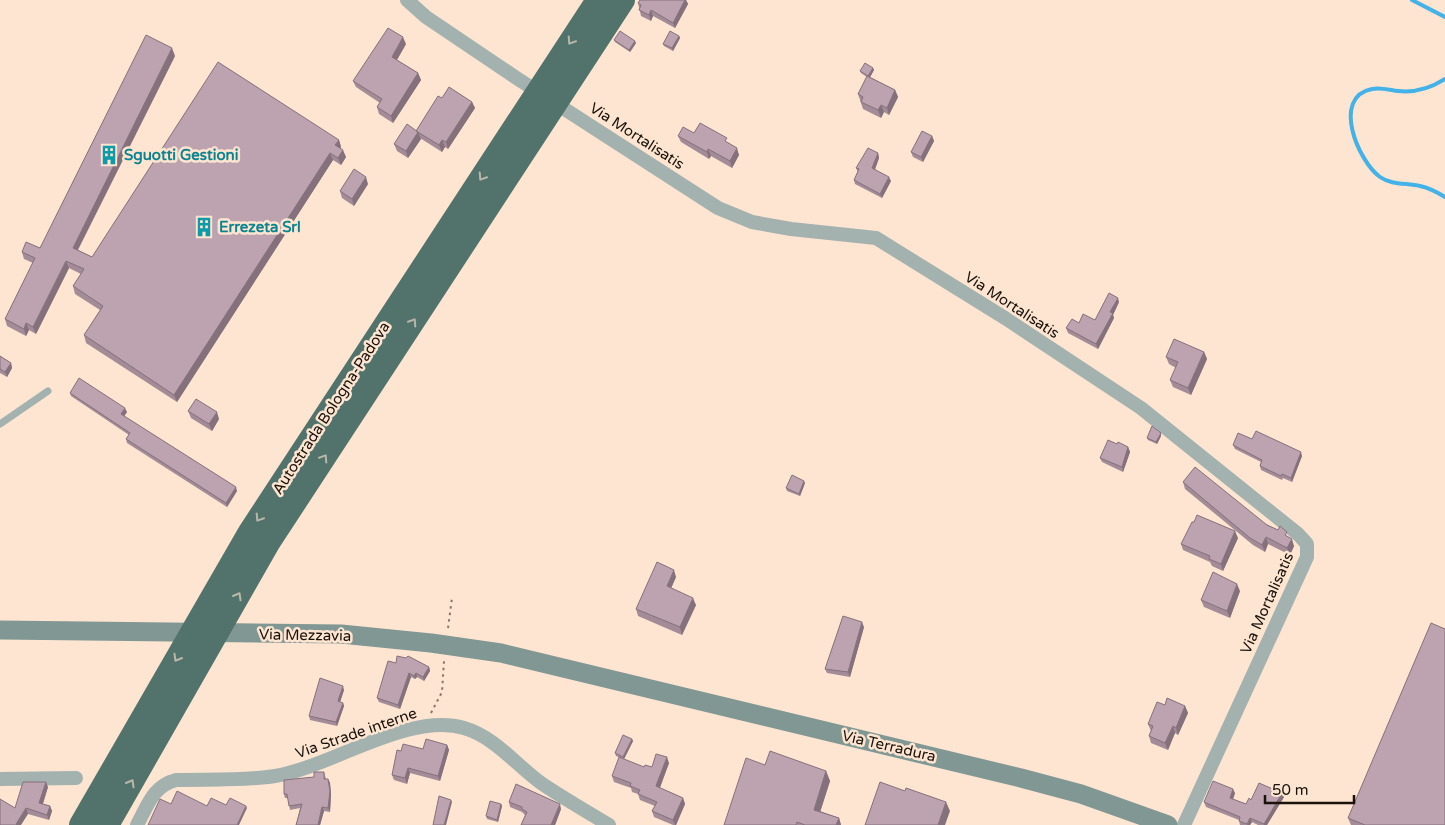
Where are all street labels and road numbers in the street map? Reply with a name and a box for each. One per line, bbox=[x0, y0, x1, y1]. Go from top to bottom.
street label: Via Mortalisatis bbox=[586, 99, 688, 173]
street label: Via Mortalisatis bbox=[961, 268, 1063, 342]
street label: Autostrada Bologna-Padova bbox=[268, 318, 394, 498]
street label: Via Mortalisatis bbox=[1237, 549, 1297, 657]
street label: Via Mezzavia bbox=[259, 625, 351, 645]
street label: Via Strade interne bbox=[293, 704, 419, 762]
street label: Via Terradura bbox=[840, 726, 938, 766]

